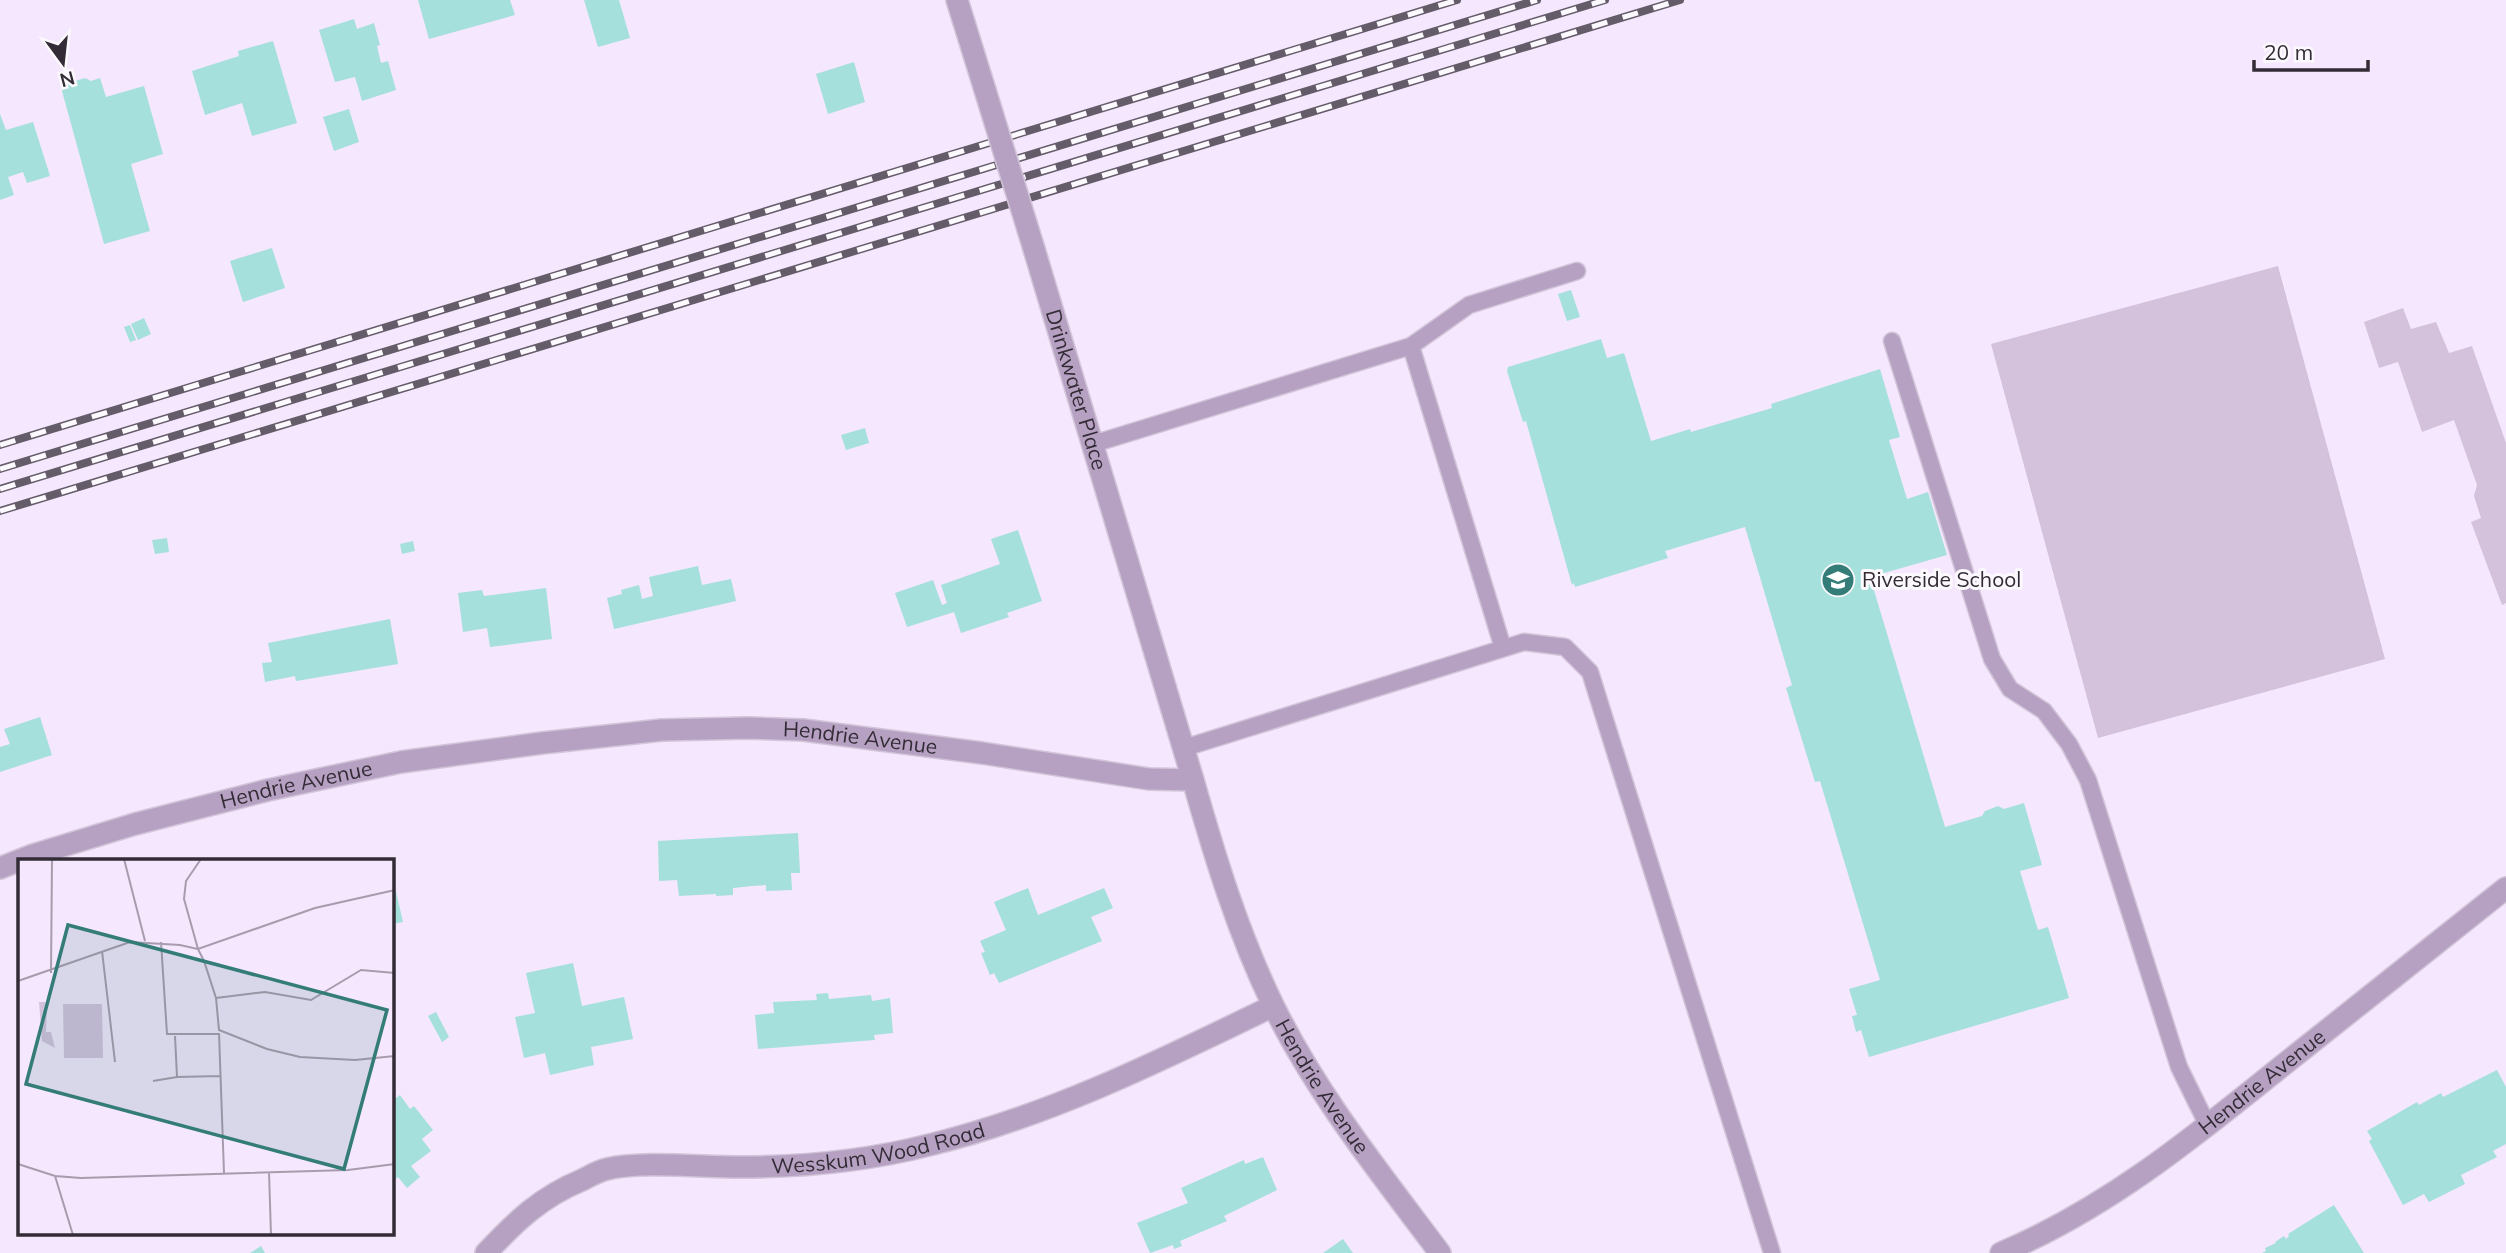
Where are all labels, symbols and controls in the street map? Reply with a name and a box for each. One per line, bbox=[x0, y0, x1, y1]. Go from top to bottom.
north arrow bbox=[28, 28, 98, 98]
scale bar bbox=[2254, 28, 2368, 72]
text: 20 m bbox=[2264, 39, 2313, 65]
text: N bbox=[57, 66, 77, 93]
street label: Drinkwater Place bbox=[1041, 306, 1113, 473]
school or university icon: Riverside School bbox=[1819, 561, 1857, 599]
place label: Riverside School bbox=[1862, 566, 2021, 592]
street label: Hendrie Avenue bbox=[783, 715, 939, 759]
street label: Hendrie Avenue bbox=[217, 754, 374, 814]
inset map bbox=[18, 859, 394, 1236]
street label: Hendrie Avenue bbox=[1270, 1014, 1375, 1159]
street label: Hendrie Avenue bbox=[2193, 1023, 2330, 1140]
street label: Wesskum Wood Road bbox=[771, 1116, 988, 1179]

